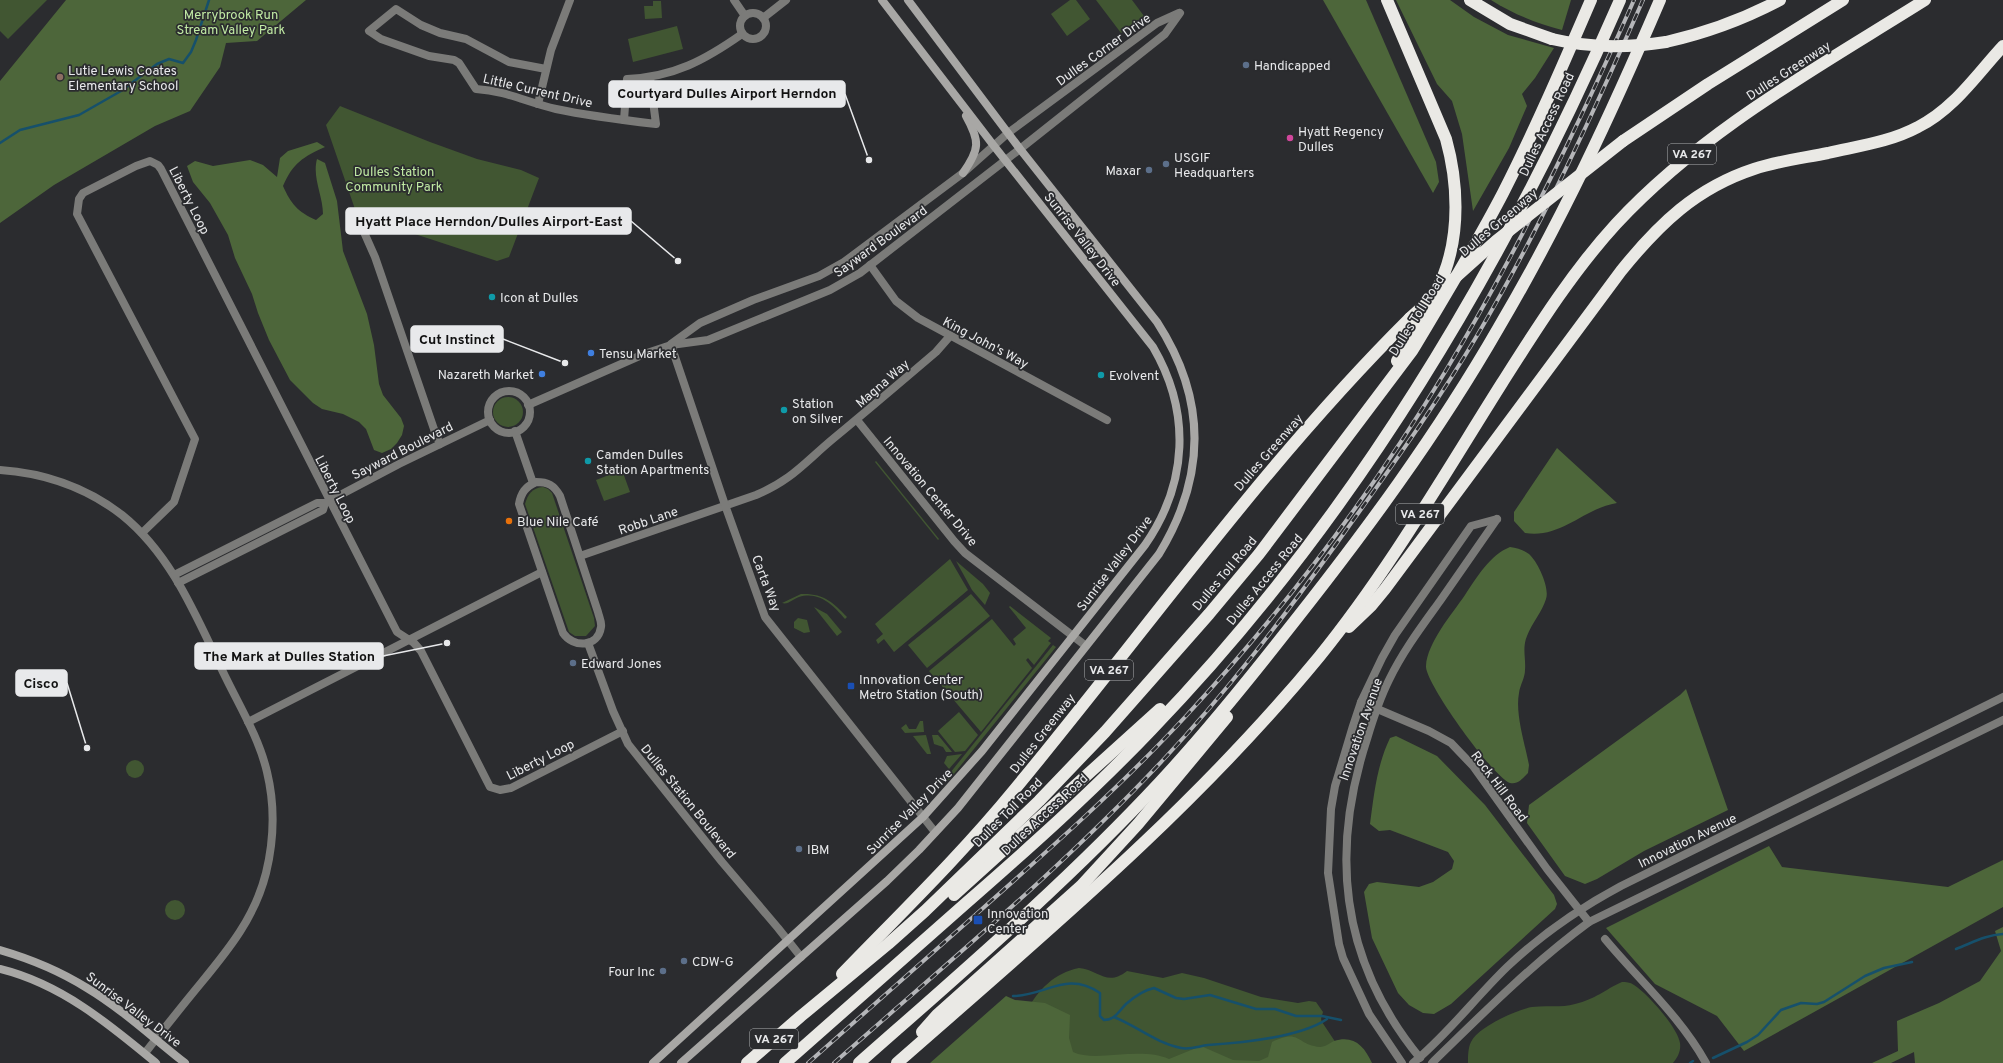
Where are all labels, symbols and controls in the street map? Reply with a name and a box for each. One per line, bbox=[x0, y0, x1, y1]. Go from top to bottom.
park label: Merrybrook Run Stream Valley Park bbox=[177, 8, 286, 39]
street label: Dulles Corner Drive bbox=[1054, 11, 1155, 90]
street label: Dulles Greenway bbox=[1744, 38, 1834, 105]
place label: Handicapped bbox=[1254, 59, 1331, 75]
marker: Handicapped bbox=[1241, 60, 1251, 70]
place label: Lutie Lewis Coates Elementary School bbox=[68, 64, 178, 95]
street label: Dulles Access Road bbox=[1517, 70, 1579, 179]
marker: Lutie Lewis Coates Elementary School bbox=[55, 72, 65, 82]
street label: Little Current Drive bbox=[481, 72, 594, 112]
callout: Courtyard Dulles Airport Herndon bbox=[609, 81, 845, 107]
text: Courtyard Dulles Airport Herndon bbox=[617, 86, 837, 103]
place label: Hyatt Regency Dulles bbox=[1298, 125, 1384, 156]
marker: Hyatt Regency Dulles bbox=[1285, 133, 1295, 143]
road number: VA 267 bbox=[1668, 144, 1716, 164]
place label: USGIF Headquarters bbox=[1174, 151, 1254, 182]
marker: USGIF Headquarters bbox=[1161, 159, 1171, 169]
street label: Liberty Loop bbox=[164, 164, 212, 238]
place label: Maxar bbox=[1105, 164, 1141, 180]
park label: Dulles Station Community Park bbox=[345, 165, 443, 196]
marker: Maxar bbox=[1144, 165, 1154, 175]
street label: Dulles Greenway bbox=[1457, 186, 1542, 261]
street label: Sunrise Valley Drive bbox=[1040, 190, 1123, 291]
street label: Sayward Boulevard bbox=[831, 203, 931, 282]
callout: Hyatt Place Herndon/Dulles Airport-East bbox=[346, 208, 631, 234]
text: Hyatt Place Herndon/Dulles Airport-East bbox=[355, 214, 623, 231]
street label: Dulles Toll Road bbox=[1387, 273, 1449, 359]
place label: Icon at Dulles bbox=[500, 291, 578, 307]
marker: Icon at Dulles bbox=[487, 292, 497, 302]
street label: King John's Way bbox=[939, 314, 1031, 373]
callout: Cut Instinct bbox=[411, 326, 503, 352]
text: Cut Instinct bbox=[419, 332, 495, 349]
place label: Tensu Market bbox=[599, 347, 677, 363]
marker: Tensu Market bbox=[586, 348, 596, 358]
street label: Magna Way bbox=[853, 357, 913, 412]
place label: Nazareth Market bbox=[438, 368, 534, 384]
marker: Nazareth Market bbox=[537, 369, 547, 379]
place label: Evolvent bbox=[1109, 369, 1159, 385]
marker: Evolvent bbox=[1096, 370, 1106, 380]
place label: Station on Silver bbox=[792, 397, 843, 428]
marker: Station on Silver bbox=[779, 405, 789, 415]
street label: Dulles Greenway bbox=[1232, 411, 1307, 495]
street label: Sayward Boulevard bbox=[350, 419, 456, 484]
street label: Innovation Center Drive bbox=[879, 434, 980, 550]
place label: Camden Dulles Station Apartments bbox=[596, 448, 709, 479]
street label: Liberty Loop bbox=[310, 453, 358, 527]
marker: Camden Dulles Station Apartments bbox=[583, 456, 593, 466]
street label: Robb Lane bbox=[617, 504, 681, 540]
road number: VA 267 bbox=[1396, 504, 1444, 524]
street label: Sunrise Valley Drive bbox=[1075, 513, 1157, 615]
place label: Blue Nile Café bbox=[517, 515, 598, 531]
marker: Blue Nile Café bbox=[504, 516, 514, 526]
street label: Dulles Access Road bbox=[1224, 531, 1307, 629]
street label: Dulles Toll Road bbox=[1190, 534, 1261, 615]
street label: Carta Way bbox=[747, 553, 783, 614]
callout: The Mark at Dulles Station bbox=[195, 643, 383, 669]
text: The Mark at Dulles Station bbox=[203, 649, 375, 666]
place label: Edward Jones bbox=[581, 657, 662, 673]
marker: Edward Jones bbox=[568, 658, 578, 668]
road number: VA 267 bbox=[1085, 660, 1133, 680]
callout: Cisco bbox=[16, 670, 67, 696]
place label: Innovation Center Metro Station (South) bbox=[859, 673, 983, 704]
text: Cisco bbox=[23, 676, 59, 693]
street label: Innovation Avenue bbox=[1337, 676, 1387, 783]
marker: Innovation Center Metro Station (South) bbox=[846, 681, 856, 691]
street label: Dulles Greenway bbox=[1007, 691, 1080, 777]
street label: Liberty Loop bbox=[504, 737, 578, 785]
street label: Dulles Station Boulevard bbox=[636, 742, 738, 863]
street label: Rock Hill Road bbox=[1467, 749, 1530, 826]
street label: Sunrise Valley Drive bbox=[864, 766, 957, 859]
street label: Dulles Access Road bbox=[999, 771, 1092, 860]
street label: Dulles Toll Road bbox=[970, 775, 1047, 852]
street label: Innovation Avenue bbox=[1636, 811, 1740, 873]
place label: IBM bbox=[807, 843, 830, 859]
marker: IBM bbox=[794, 844, 804, 854]
place label: Innovation Center bbox=[987, 907, 1048, 938]
marker: Innovation Center bbox=[972, 914, 984, 926]
place label: CDW-G bbox=[692, 955, 734, 971]
marker: CDW-G bbox=[679, 956, 689, 966]
place label: Four Inc bbox=[608, 965, 655, 981]
marker: Four Inc bbox=[658, 966, 668, 976]
street label: Sunrise Valley Drive bbox=[82, 970, 184, 1052]
road number: VA 267 bbox=[750, 1029, 798, 1049]

